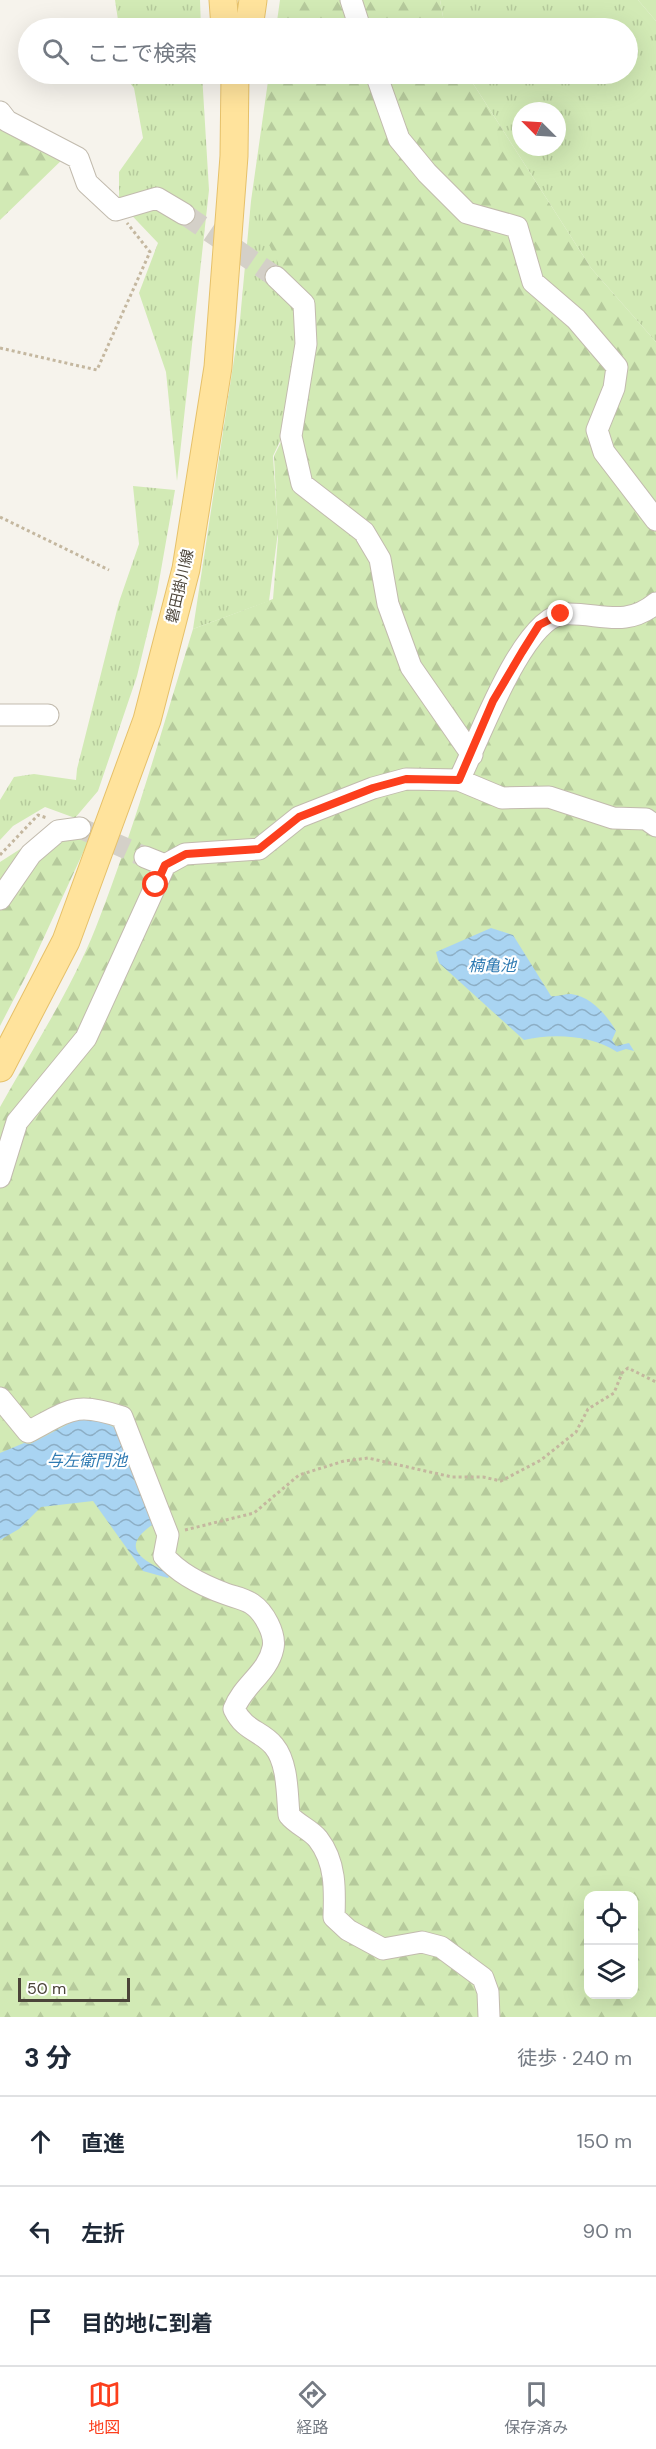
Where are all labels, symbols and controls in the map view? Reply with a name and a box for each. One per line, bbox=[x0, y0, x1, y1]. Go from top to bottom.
search box bbox=[18, 18, 638, 84]
icon: search bbox=[39, 35, 72, 68]
text: ここで検索 bbox=[87, 39, 197, 68]
north arrow bbox=[512, 102, 566, 156]
street label: 磐田掛川線 bbox=[162, 547, 198, 625]
route end bbox=[547, 600, 573, 626]
route start bbox=[142, 871, 168, 897]
water label: 楠亀池 bbox=[468, 955, 518, 976]
water label: 与左衛門池 bbox=[47, 1450, 129, 1471]
map controls bbox=[584, 1891, 638, 1999]
button: locate bbox=[584, 1891, 638, 1945]
button: layers bbox=[584, 1945, 638, 1999]
scale bar bbox=[18, 1975, 130, 2002]
text: 50 m bbox=[27, 1978, 66, 1999]
text: 3 分 bbox=[24, 2041, 72, 2075]
text: 徒歩 · 240 m bbox=[517, 2045, 632, 2071]
icon: ahead bbox=[24, 2125, 57, 2158]
text: 150 m bbox=[577, 2128, 632, 2154]
text: 直進 bbox=[81, 2129, 125, 2158]
icon: left bbox=[24, 2215, 57, 2248]
text: 90 m bbox=[583, 2218, 632, 2244]
text: 左折 bbox=[81, 2219, 125, 2248]
icon: arrive bbox=[24, 2305, 57, 2338]
text: 目的地に到着 bbox=[81, 2309, 213, 2338]
tab: 地図 bbox=[88, 2378, 121, 2438]
tab: 経路 bbox=[296, 2378, 329, 2438]
tab: 保存済み bbox=[504, 2378, 568, 2438]

